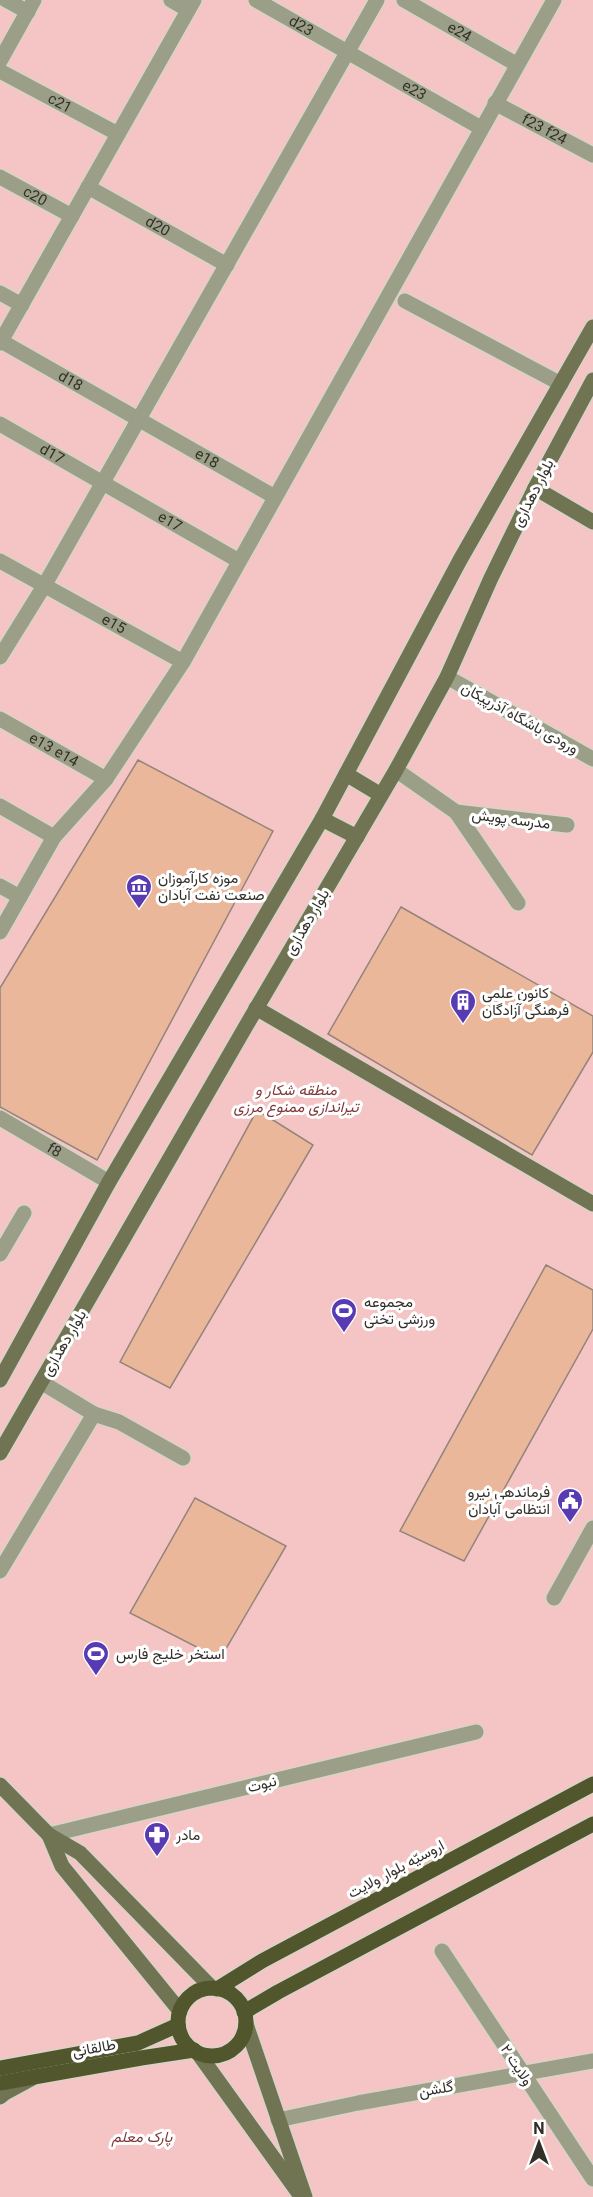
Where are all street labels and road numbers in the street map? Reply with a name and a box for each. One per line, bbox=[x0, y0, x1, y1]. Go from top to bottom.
street label: d23 bbox=[284, 11, 317, 43]
street label: e24 bbox=[442, 17, 476, 49]
street label: e23 bbox=[397, 75, 430, 107]
street label: c21 bbox=[43, 88, 76, 120]
street label: f23 f24 bbox=[517, 109, 571, 152]
street label: c20 bbox=[18, 181, 51, 213]
street label: d20 bbox=[140, 211, 174, 244]
street label: d18 bbox=[53, 366, 86, 398]
street label: d17 bbox=[35, 439, 68, 471]
street label: e18 bbox=[190, 443, 223, 476]
street label: بلوار دهداری bbox=[507, 456, 561, 532]
street label: e17 bbox=[153, 507, 186, 539]
street label: e15 bbox=[97, 609, 130, 641]
street label: ورودی باشگاه آذرپیکان bbox=[456, 678, 582, 761]
street label: e13 e14 bbox=[24, 728, 83, 774]
street label: مدرسه پویش bbox=[470, 804, 551, 837]
street label: بلوار دهداری bbox=[280, 885, 337, 960]
street label: f8 bbox=[42, 1138, 65, 1165]
street label: بلوار دهداری bbox=[37, 1306, 94, 1381]
street label: نبوت bbox=[245, 1771, 279, 1800]
street label: اروسیّه بلوار ولایت bbox=[344, 1835, 449, 1905]
street label: طالقانی bbox=[71, 2034, 118, 2065]
street label: ولایت ۲ bbox=[494, 2040, 538, 2091]
street label: گلشن bbox=[417, 2076, 456, 2105]

